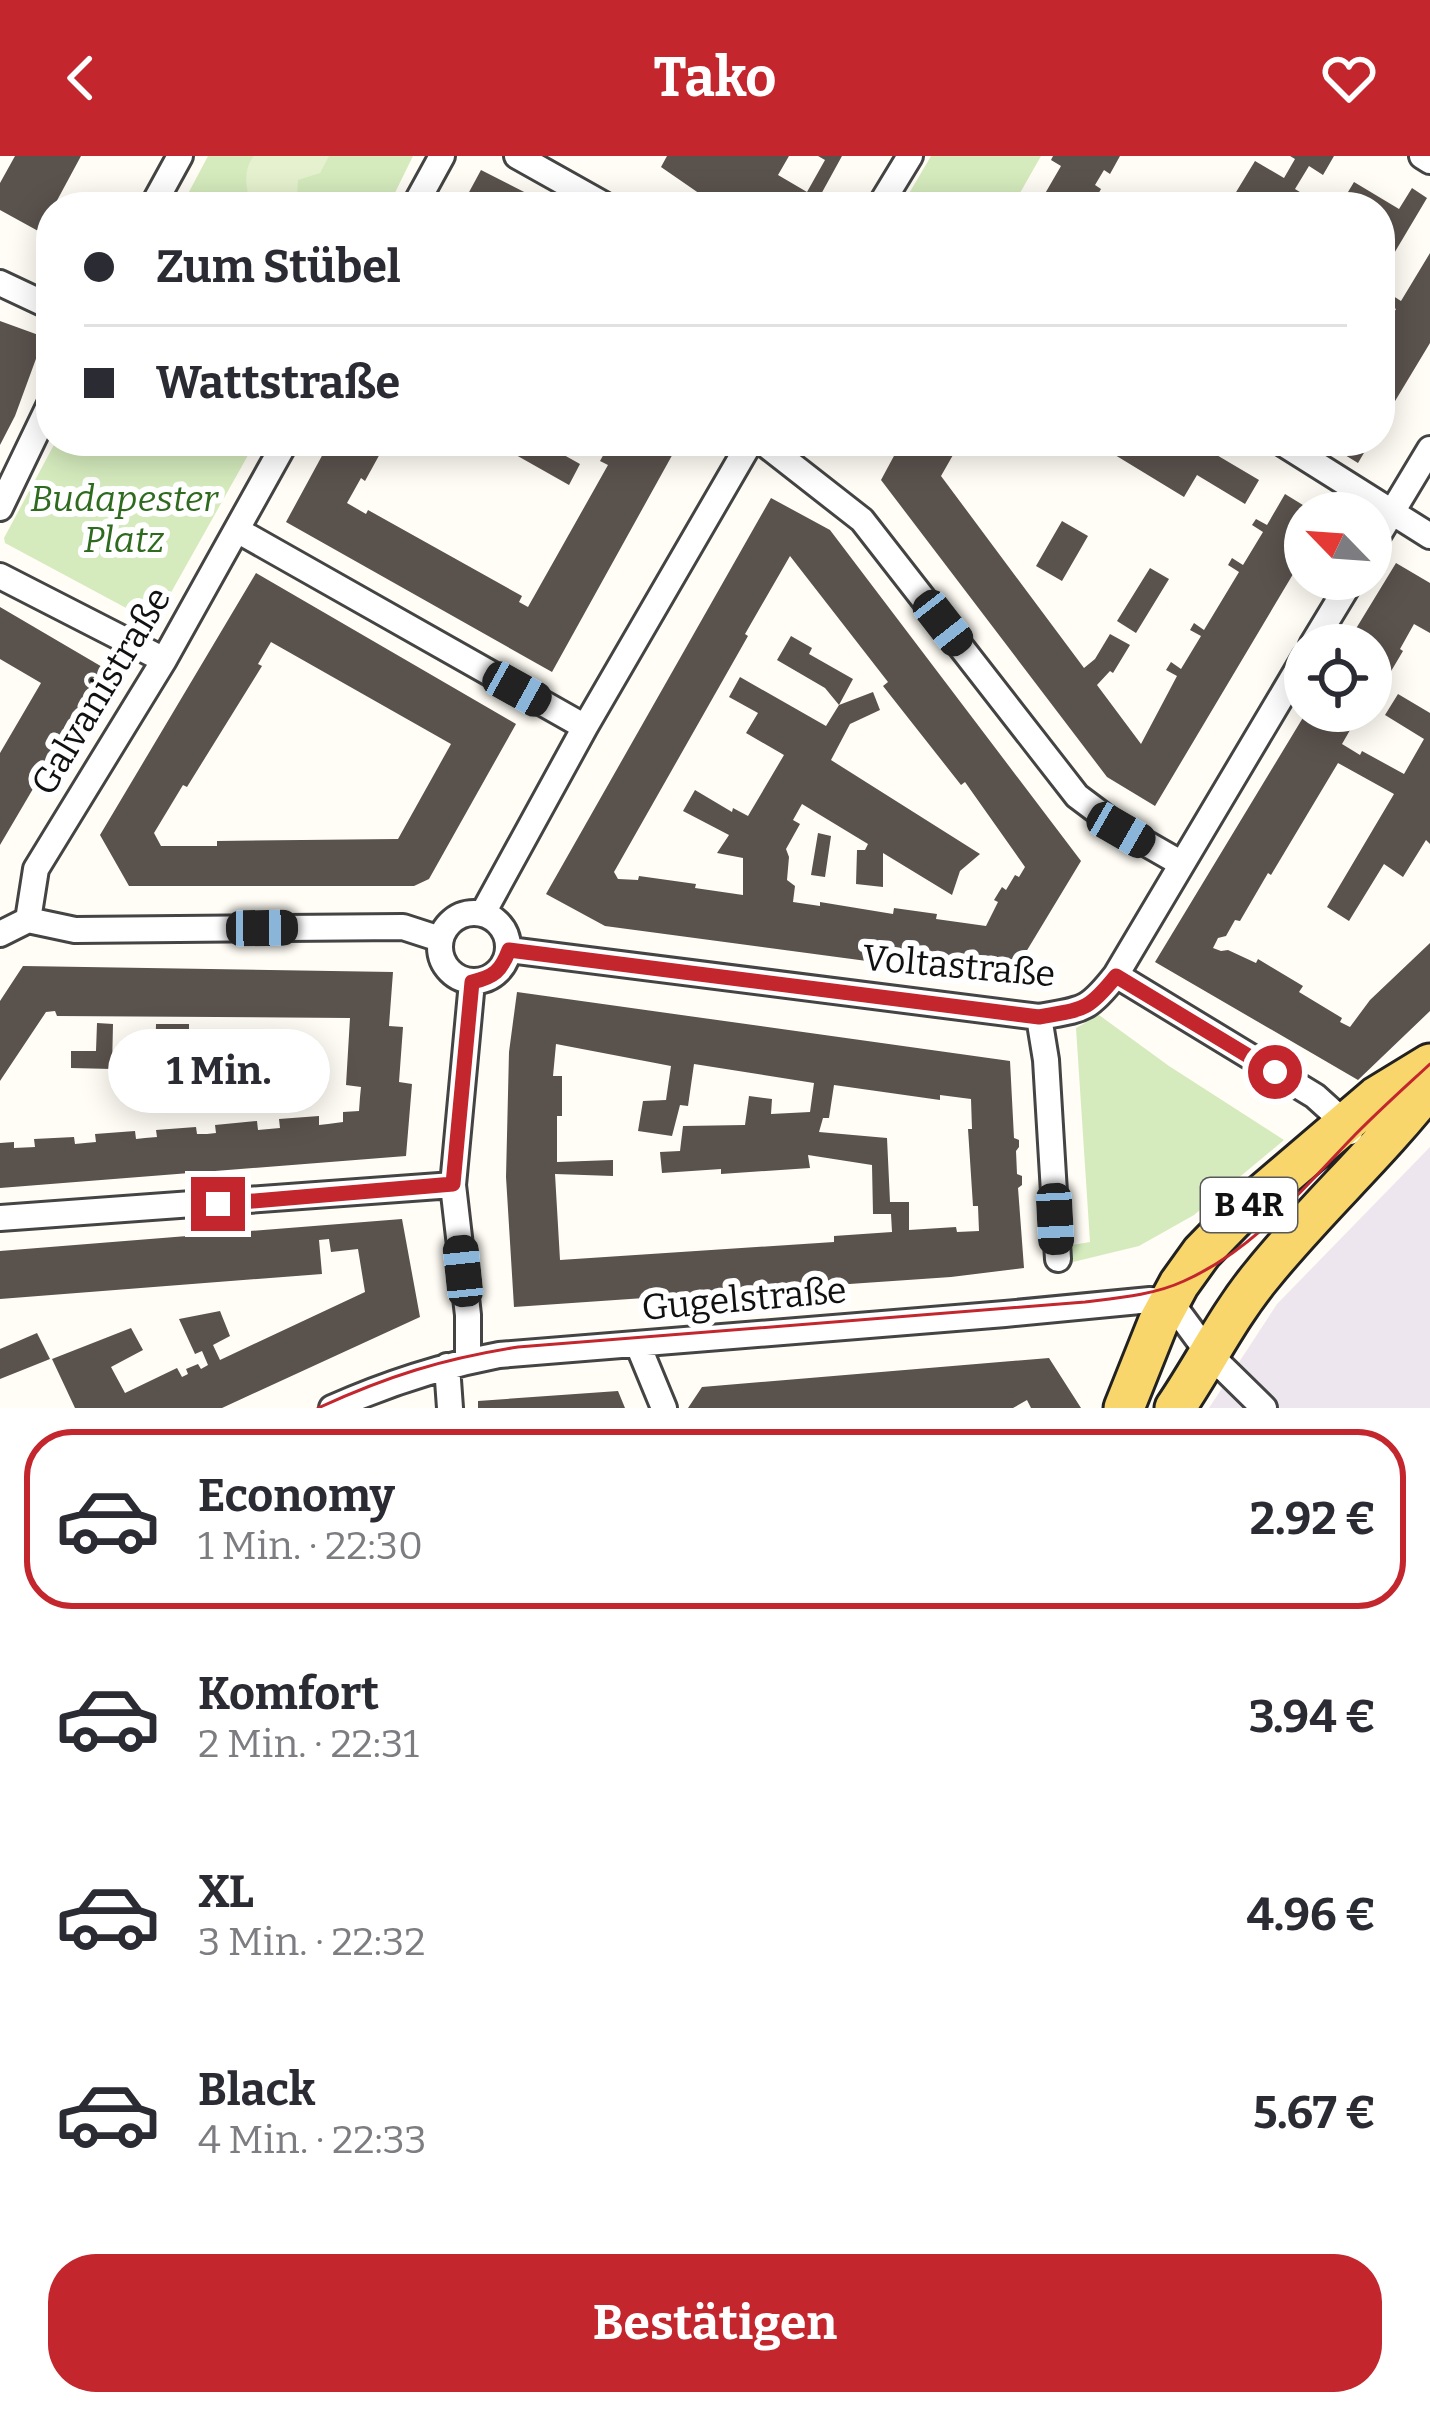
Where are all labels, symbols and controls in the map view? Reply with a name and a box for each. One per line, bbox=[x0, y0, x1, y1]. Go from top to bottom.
icon: back bbox=[48, 45, 114, 111]
icon: heart bbox=[1316, 45, 1382, 111]
text: Tako bbox=[654, 46, 776, 110]
text: Zum Stübel bbox=[156, 240, 401, 294]
text: Wattstraße bbox=[156, 356, 400, 410]
park label: Budapester Platz bbox=[30, 477, 219, 562]
north arrow bbox=[1284, 492, 1392, 600]
map controls bbox=[1284, 492, 1392, 732]
street label: Galvanistraße bbox=[22, 579, 180, 803]
car bbox=[907, 584, 979, 662]
button: locate bbox=[1284, 624, 1392, 732]
car bbox=[477, 656, 557, 722]
car bbox=[1081, 796, 1161, 864]
car bbox=[226, 909, 298, 947]
street label: Voltastraße bbox=[861, 936, 1057, 996]
callout: 1 Min. bbox=[107, 1030, 329, 1114]
route start bbox=[1248, 1045, 1302, 1099]
text: 1 Min. bbox=[166, 1048, 272, 1094]
route end bbox=[191, 1177, 245, 1231]
road number: B 4R bbox=[1201, 1178, 1297, 1232]
car bbox=[1035, 1182, 1075, 1256]
car bbox=[441, 1233, 485, 1309]
street label: Gugelstraße bbox=[640, 1268, 848, 1330]
icon: car bbox=[54, 1465, 162, 1573]
text: Economy bbox=[198, 1469, 395, 1523]
text: 2.92 € bbox=[1250, 1492, 1376, 1546]
text: 1 Min. · 22:30 bbox=[198, 1523, 423, 1569]
icon: car bbox=[54, 1663, 162, 1771]
text: Komfort bbox=[198, 1667, 379, 1721]
text: 3.94 € bbox=[1249, 1690, 1376, 1744]
text: 2 Min. · 22:31 bbox=[198, 1721, 419, 1767]
icon: car bbox=[54, 1861, 162, 1969]
text: XL bbox=[198, 1865, 254, 1919]
text: 4.96 € bbox=[1246, 1888, 1376, 1942]
text: 3 Min. · 22:32 bbox=[198, 1919, 426, 1965]
icon: car bbox=[54, 2059, 162, 2167]
text: Black bbox=[198, 2063, 315, 2117]
text: 5.67 € bbox=[1253, 2086, 1376, 2140]
text: 4 Min. · 22:33 bbox=[198, 2117, 426, 2163]
button: Bestätigen bbox=[48, 2254, 1382, 2392]

